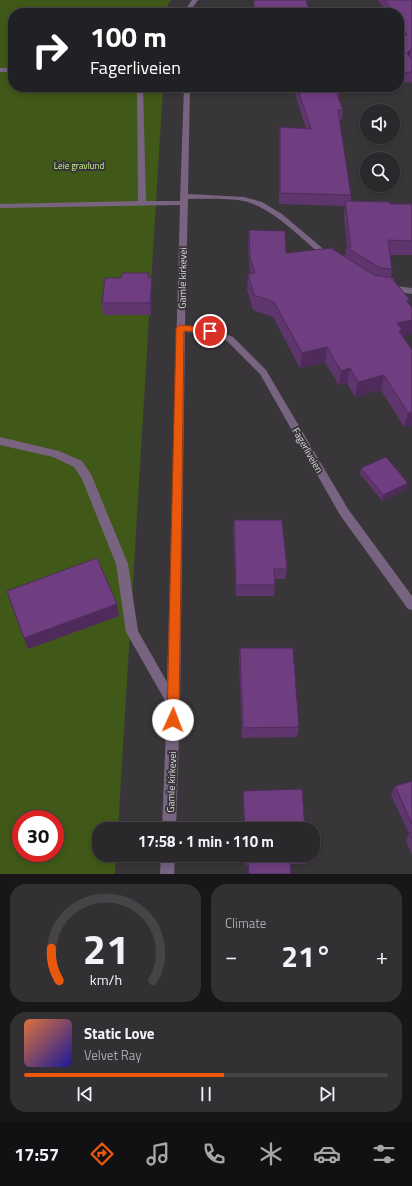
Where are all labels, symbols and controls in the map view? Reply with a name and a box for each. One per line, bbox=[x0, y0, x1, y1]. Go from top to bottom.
text: 100 m bbox=[90, 15, 167, 58]
icon: right bbox=[24, 24, 76, 76]
text: Fagerliveien bbox=[90, 54, 181, 81]
map controls bbox=[360, 104, 400, 192]
button: sound bbox=[360, 104, 400, 144]
button: search bbox=[360, 152, 400, 192]
park label: Leie gravlund bbox=[54, 159, 104, 172]
street label: Gamle kirkevei bbox=[174, 247, 191, 309]
pin bbox=[193, 314, 227, 348]
icon: arrive bbox=[199, 320, 221, 342]
street label: Fagerliveien bbox=[288, 425, 327, 476]
position arrow bbox=[152, 699, 194, 741]
street label: Gamle kirkevei bbox=[163, 751, 180, 813]
speed limit sign: 30 bbox=[12, 810, 64, 862]
text: 17:58 · 1 min · 110 m bbox=[138, 830, 274, 853]
text: Climate bbox=[225, 913, 266, 933]
text: 21 bbox=[82, 917, 129, 980]
text: 21° bbox=[281, 933, 332, 979]
text: − bbox=[225, 939, 237, 973]
text: + bbox=[376, 939, 388, 973]
text: km/h bbox=[89, 969, 122, 991]
text: Static Love bbox=[84, 1022, 155, 1045]
text: Velvet Ray bbox=[84, 1045, 142, 1065]
icon: previous bbox=[74, 1083, 96, 1105]
icon: pause bbox=[195, 1083, 217, 1105]
icon: next bbox=[316, 1083, 338, 1105]
icon: directions bbox=[88, 1140, 116, 1168]
icon: music bbox=[144, 1140, 172, 1168]
icon: phone bbox=[200, 1140, 228, 1168]
icon: climate bbox=[257, 1140, 285, 1168]
icon: car bbox=[313, 1140, 341, 1168]
icon: filters bbox=[370, 1140, 398, 1168]
text: 17:57 bbox=[14, 1141, 59, 1168]

